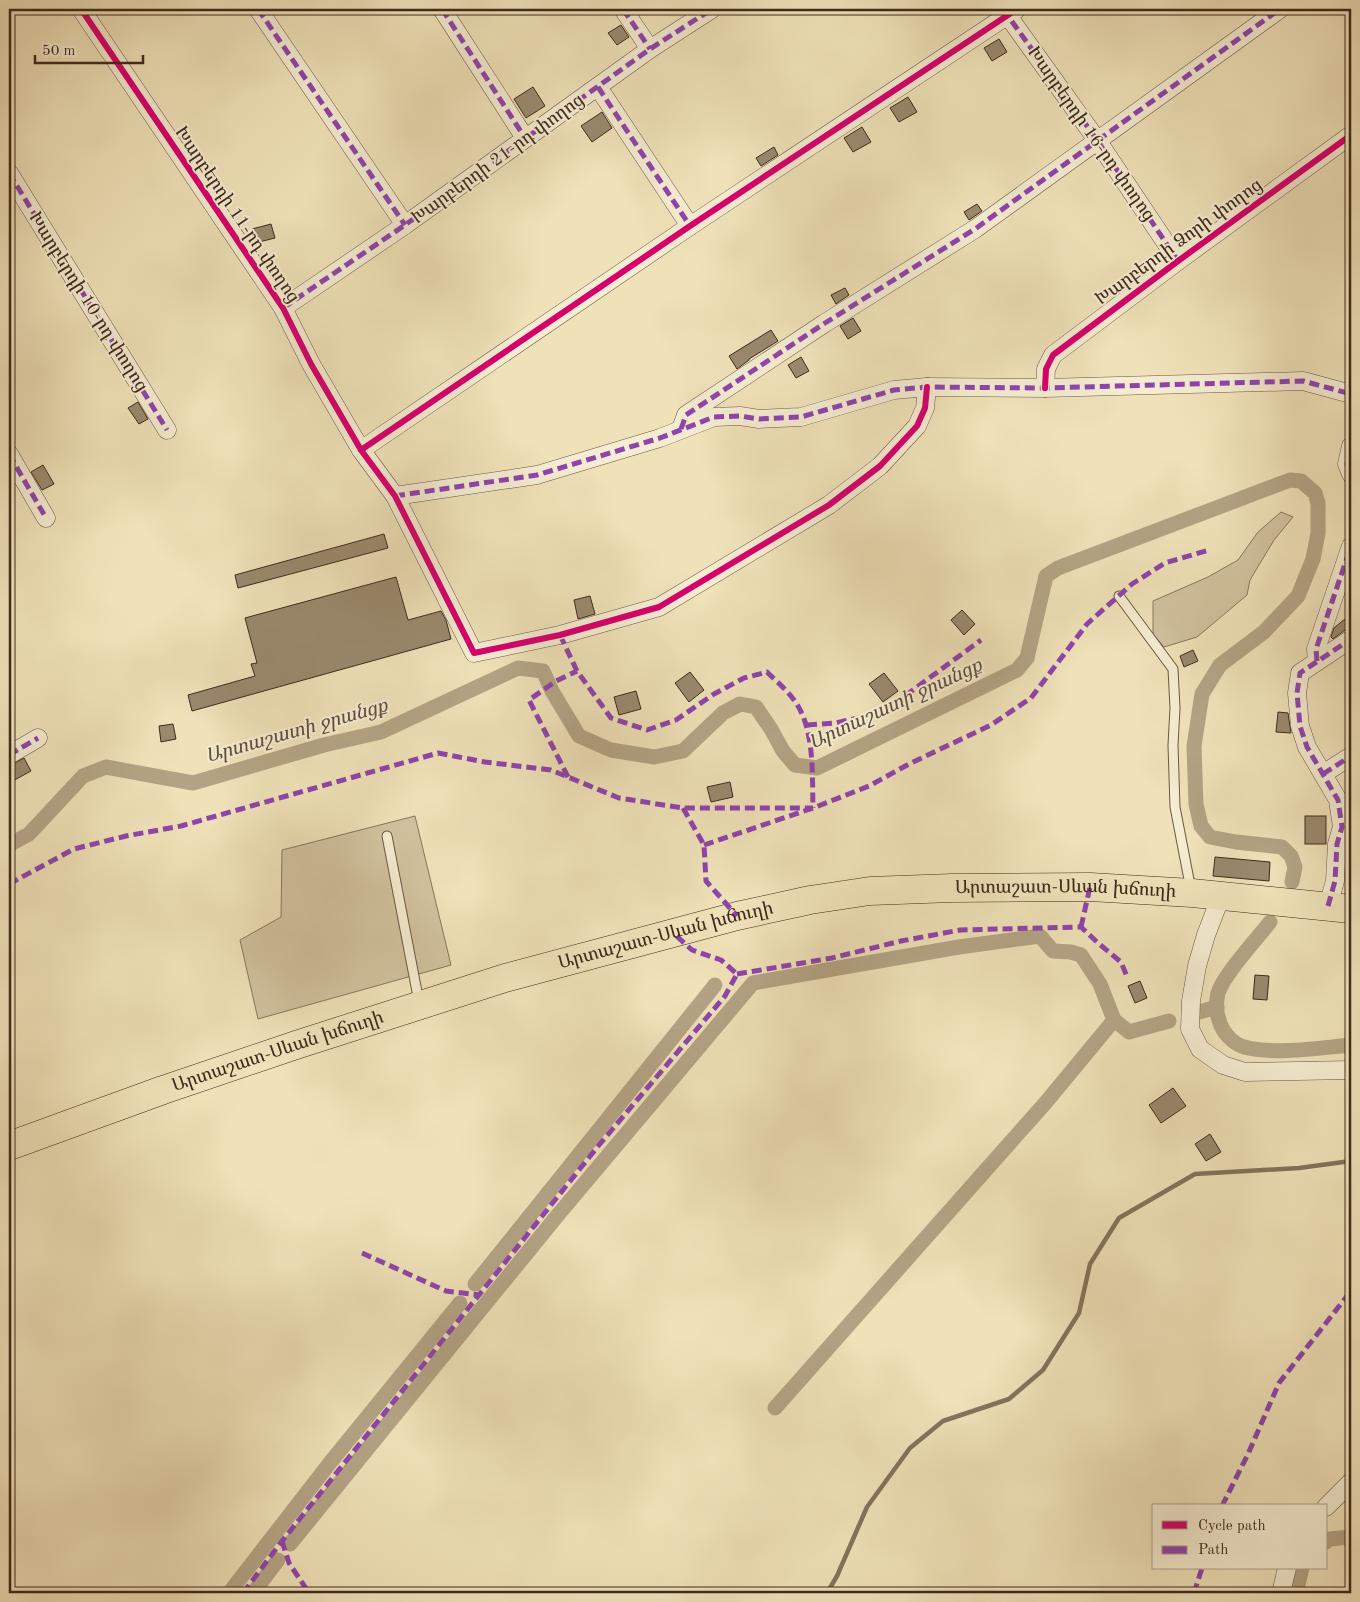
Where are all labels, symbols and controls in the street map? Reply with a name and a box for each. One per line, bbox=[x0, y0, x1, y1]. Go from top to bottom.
scale bar bbox=[35, 32, 142, 64]
text: 50 m bbox=[42, 44, 76, 59]
street label: Խարբերդի 16-րդ փողոց bbox=[1023, 44, 1158, 225]
street label: Խարբերդի 21-րդ փողոց bbox=[409, 91, 588, 228]
street label: Խարբերդի 11-րդ փողոց bbox=[171, 124, 303, 307]
street label: Խարբերդի Ձորի փողոց bbox=[1092, 176, 1266, 309]
street label: Խարբերդի 10-րդ փողոց bbox=[24, 209, 151, 395]
water label: Արտաշատի ջրանցք bbox=[806, 655, 987, 754]
water label: Արտաշատի ջրանցք bbox=[204, 696, 391, 768]
street label: Արտաշատ-Սևան խճուղի bbox=[955, 878, 1177, 902]
street label: Արտաշատ-Սևան խճուղի bbox=[556, 899, 775, 972]
street label: Արտաշատ-Սևան խճուղի bbox=[170, 1009, 386, 1095]
legend bbox=[1152, 1504, 1328, 1570]
text: Cycle path bbox=[1198, 1519, 1266, 1534]
text: Path bbox=[1198, 1543, 1228, 1558]

